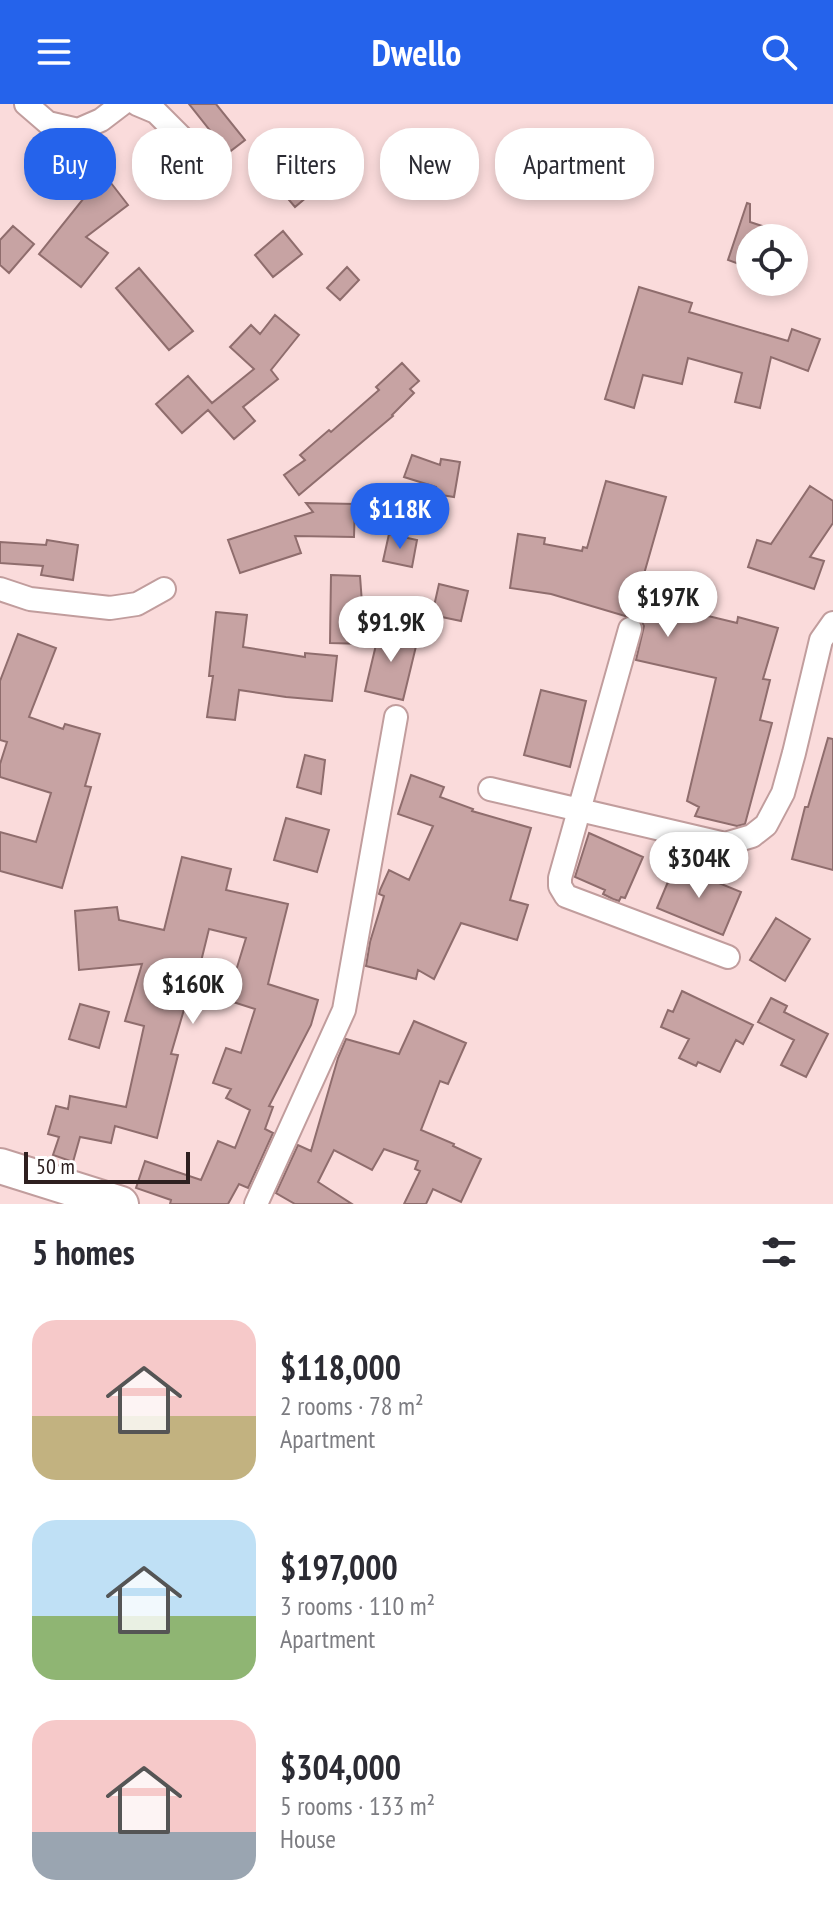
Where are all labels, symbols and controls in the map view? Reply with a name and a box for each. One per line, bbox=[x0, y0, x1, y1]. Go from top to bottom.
text: Dwello bbox=[372, 29, 461, 76]
icon: menu bbox=[32, 30, 76, 74]
icon: search bbox=[757, 30, 801, 74]
chip: Buy bbox=[24, 128, 116, 200]
chip: Rent bbox=[132, 128, 232, 200]
chip: Filters bbox=[248, 128, 364, 200]
chip: New bbox=[380, 128, 479, 200]
chip: Apartment bbox=[495, 128, 654, 200]
map controls bbox=[736, 224, 808, 296]
button: locate bbox=[736, 224, 808, 296]
pin: $118K bbox=[344, 483, 456, 551]
text: $118K bbox=[368, 492, 432, 525]
pin: $197K bbox=[612, 571, 724, 639]
text: $197K bbox=[636, 580, 700, 613]
pin: $91.9K bbox=[326, 596, 456, 664]
text: $91.9K bbox=[357, 605, 425, 638]
pin: $304K bbox=[643, 832, 755, 900]
text: $304K bbox=[667, 841, 731, 874]
pin: $160K bbox=[137, 958, 249, 1026]
text: $160K bbox=[161, 967, 225, 1000]
scale bar bbox=[24, 1148, 190, 1184]
text: 50 m bbox=[36, 1152, 75, 1180]
text: 5 homes bbox=[32, 1230, 135, 1274]
icon: filters bbox=[757, 1230, 801, 1274]
text: $118,000 bbox=[280, 1345, 401, 1389]
icon: home bbox=[96, 1352, 192, 1448]
text: 2 rooms · 78 m² bbox=[280, 1389, 424, 1422]
text: Apartment bbox=[280, 1422, 375, 1455]
text: $197,000 bbox=[280, 1545, 398, 1589]
icon: home bbox=[96, 1552, 192, 1648]
text: 3 rooms · 110 m² bbox=[280, 1589, 435, 1622]
text: Apartment bbox=[280, 1622, 375, 1655]
text: $304,000 bbox=[280, 1745, 401, 1789]
icon: home bbox=[96, 1752, 192, 1848]
text: 5 rooms · 133 m² bbox=[280, 1789, 435, 1822]
text: House bbox=[280, 1822, 336, 1855]

